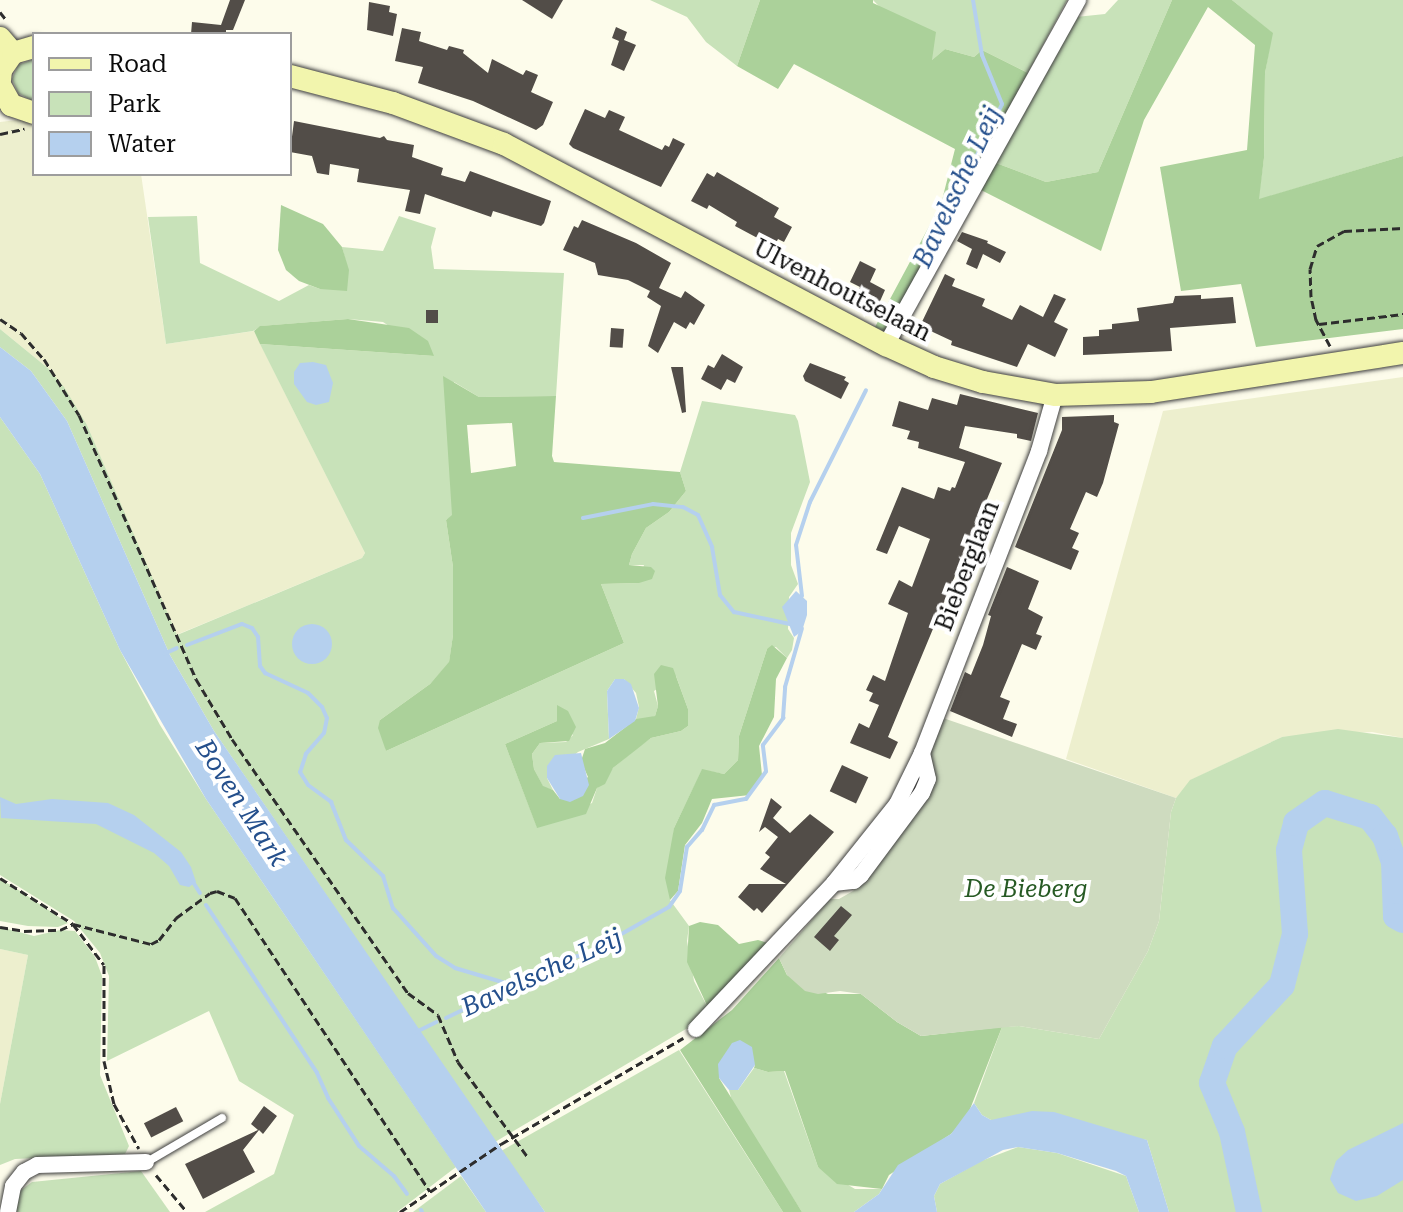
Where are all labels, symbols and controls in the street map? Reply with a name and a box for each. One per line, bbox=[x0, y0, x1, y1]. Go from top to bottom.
legend bbox=[32, 32, 292, 176]
text: Road bbox=[108, 50, 167, 78]
text: Park bbox=[108, 90, 161, 118]
water label: Bavelsche Leij bbox=[907, 102, 1009, 272]
text: Water bbox=[108, 130, 176, 158]
street label: Ulvenhoutselaan bbox=[748, 234, 936, 348]
street label: Bieberglaan bbox=[930, 497, 1006, 635]
water label: Boven Mark bbox=[188, 734, 294, 872]
park label: De Bieberg bbox=[965, 876, 1087, 904]
water label: Bavelsche Leij bbox=[457, 922, 627, 1024]

